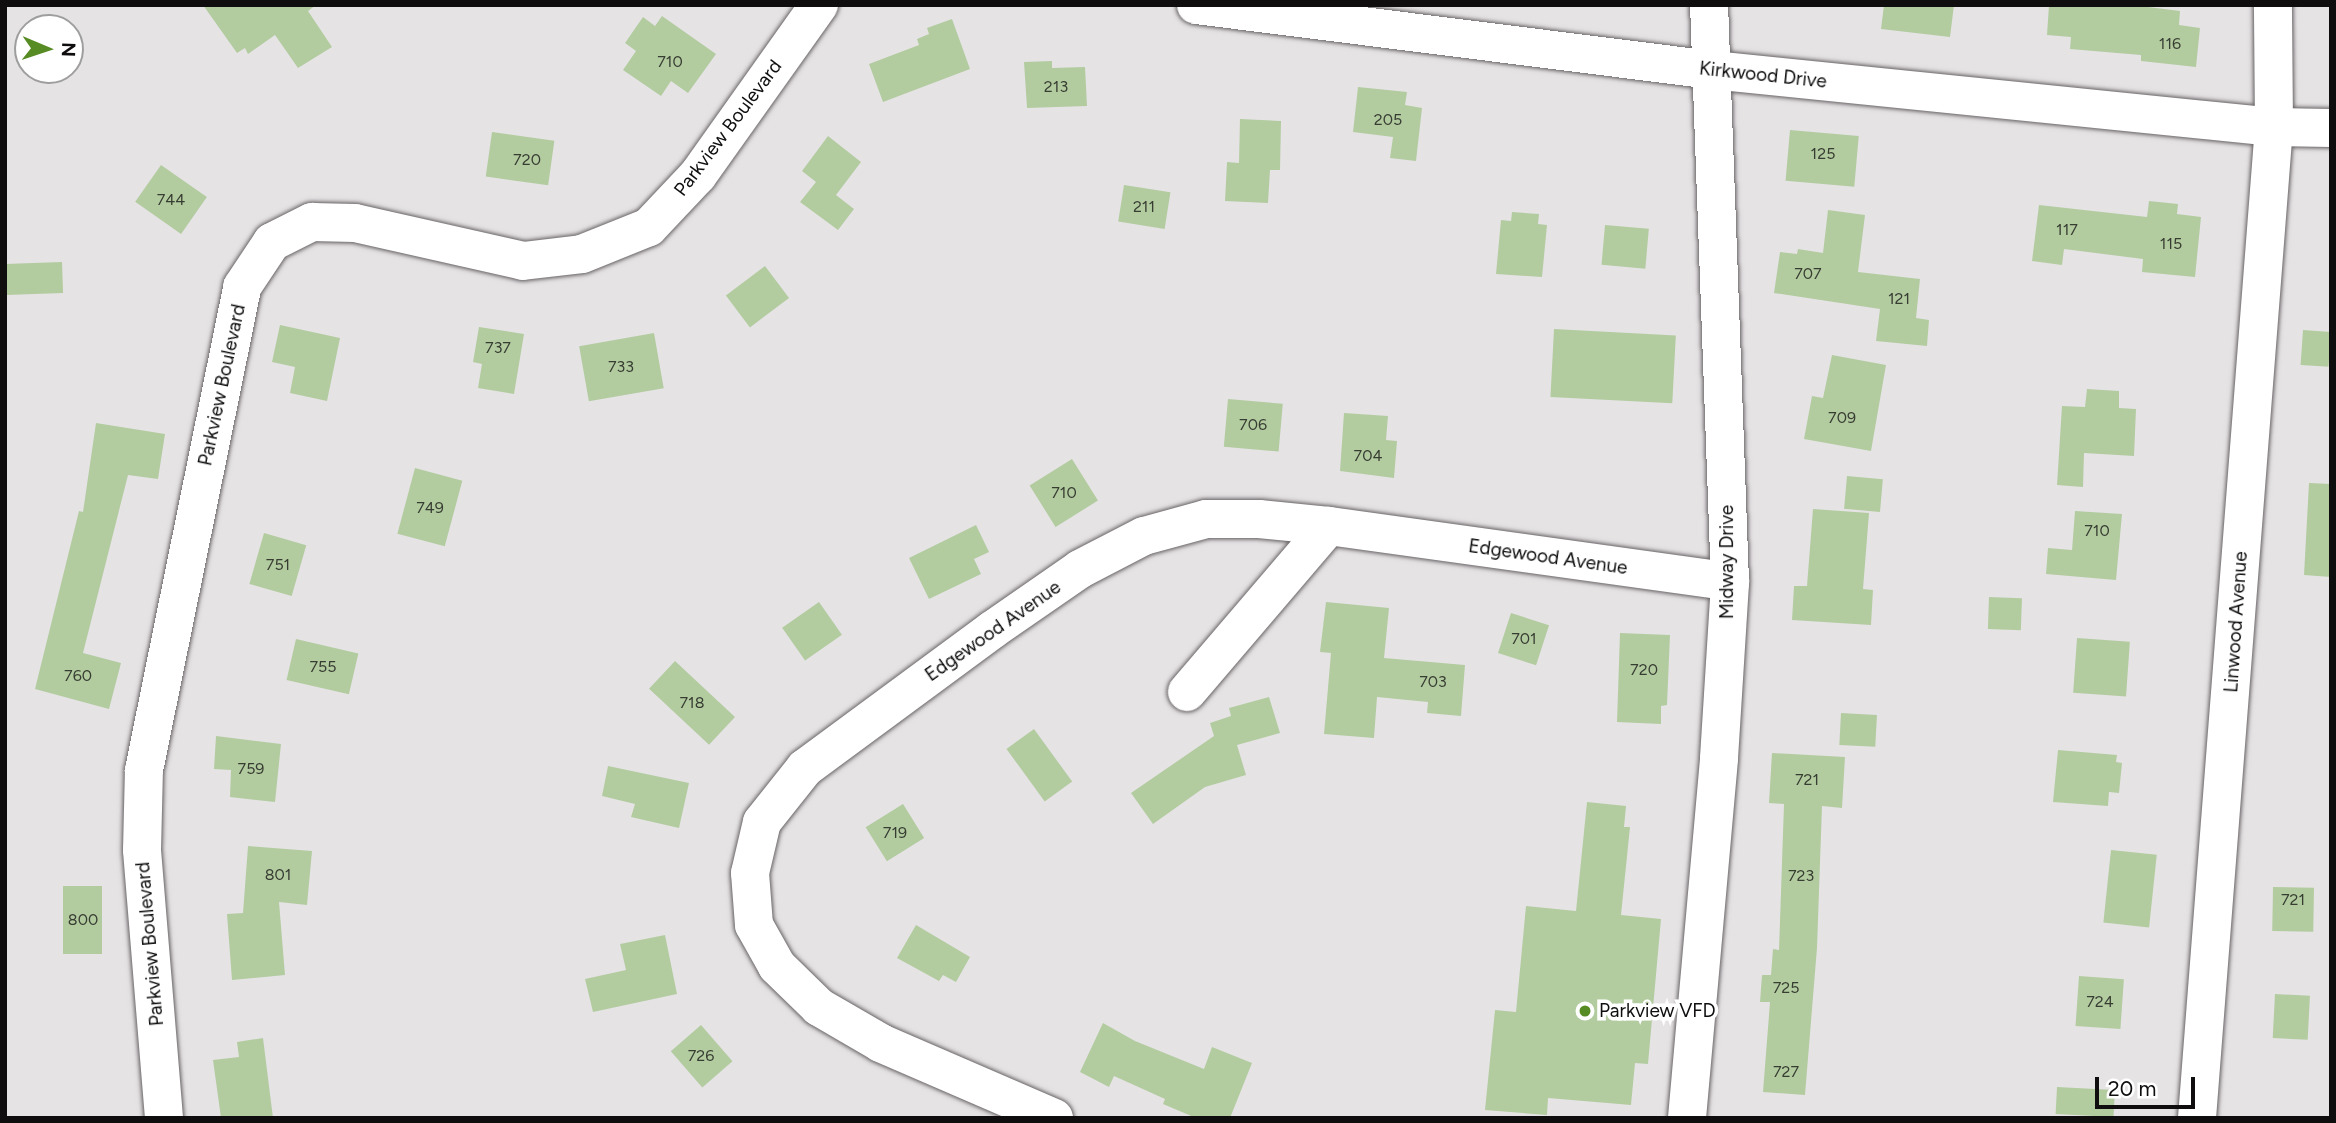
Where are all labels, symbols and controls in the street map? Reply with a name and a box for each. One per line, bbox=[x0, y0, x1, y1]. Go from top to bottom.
north arrow bbox=[14, 14, 84, 84]
house number: 116 bbox=[2159, 34, 2181, 54]
text: N bbox=[57, 42, 80, 57]
house number: 710 bbox=[657, 52, 683, 72]
street label: Parkview Boulevard bbox=[669, 55, 787, 201]
street label: Kirkwood Drive bbox=[1698, 57, 1828, 93]
house number: 213 bbox=[1044, 77, 1068, 97]
house number: 205 bbox=[1374, 110, 1402, 130]
house number: 125 bbox=[1811, 144, 1835, 164]
house number: 720 bbox=[513, 150, 541, 170]
house number: 744 bbox=[157, 190, 185, 210]
house number: 211 bbox=[1133, 197, 1155, 217]
house number: 117 bbox=[2056, 220, 2078, 240]
house number: 115 bbox=[2160, 234, 2182, 254]
house number: 707 bbox=[1794, 264, 1822, 284]
house number: 121 bbox=[1888, 289, 1910, 309]
street label: Parkview Boulevard bbox=[194, 302, 250, 468]
house number: 737 bbox=[485, 338, 511, 358]
house number: 733 bbox=[608, 357, 634, 377]
house number: 709 bbox=[1828, 408, 1856, 428]
house number: 706 bbox=[1239, 415, 1267, 435]
house number: 704 bbox=[1354, 446, 1382, 466]
house number: 710 bbox=[1051, 483, 1077, 503]
house number: 749 bbox=[416, 498, 444, 518]
street label: Midway Drive bbox=[1716, 505, 1738, 619]
house number: 710 bbox=[2084, 521, 2110, 541]
street label: Edgewood Avenue bbox=[1467, 535, 1629, 579]
street label: Linwood Avenue bbox=[2220, 551, 2252, 693]
house number: 751 bbox=[266, 555, 290, 575]
street label: Edgewood Avenue bbox=[921, 576, 1065, 686]
house number: 701 bbox=[1511, 629, 1537, 649]
house number: 755 bbox=[310, 657, 336, 677]
house number: 720 bbox=[1630, 660, 1658, 680]
house number: 760 bbox=[64, 666, 92, 686]
house number: 703 bbox=[1419, 672, 1447, 692]
house number: 718 bbox=[679, 693, 705, 713]
house number: 759 bbox=[238, 759, 264, 779]
house number: 721 bbox=[1795, 770, 1819, 790]
house number: 719 bbox=[883, 823, 907, 843]
street label: Parkview Boulevard bbox=[131, 861, 169, 1027]
house number: 801 bbox=[265, 865, 291, 885]
house number: 723 bbox=[1788, 866, 1814, 886]
house number: 721 bbox=[2281, 890, 2305, 910]
house number: 800 bbox=[68, 910, 98, 930]
house number: 725 bbox=[1773, 978, 1799, 998]
house number: 724 bbox=[2086, 992, 2114, 1012]
place label: Parkview VFD bbox=[1599, 1000, 1716, 1022]
marker: Parkview VFD bbox=[1577, 1003, 1593, 1019]
house number: 726 bbox=[688, 1046, 714, 1066]
house number: 727 bbox=[1773, 1062, 1799, 1082]
scale bar bbox=[2098, 1064, 2198, 1108]
text: 20 m bbox=[2108, 1076, 2156, 1101]

